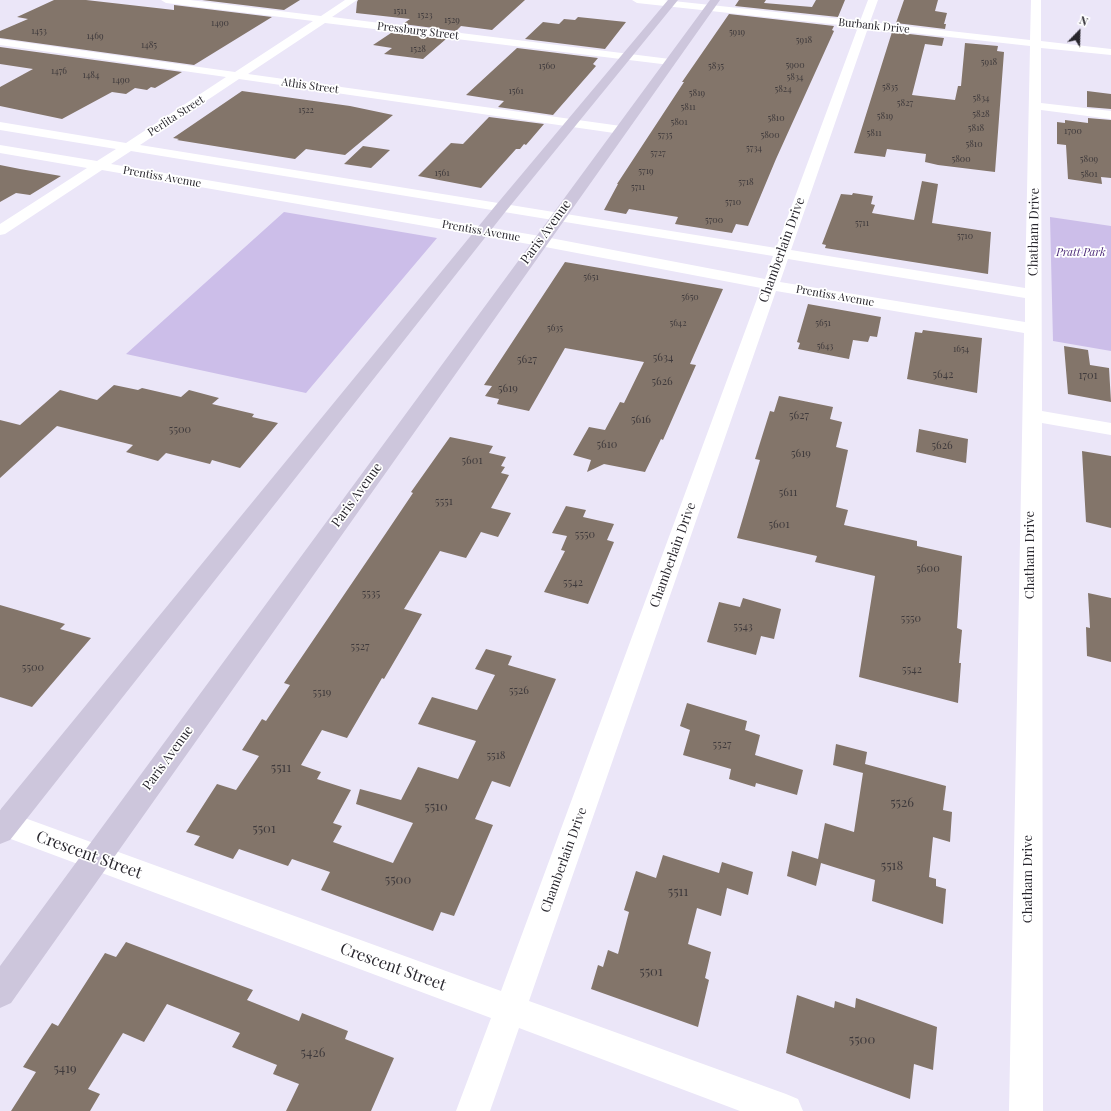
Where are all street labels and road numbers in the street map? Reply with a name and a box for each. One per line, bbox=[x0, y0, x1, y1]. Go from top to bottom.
street label: Burbank Drive bbox=[838, 16, 910, 36]
street label: Pressburg Street bbox=[376, 19, 460, 43]
street label: Athis Street bbox=[281, 75, 339, 97]
street label: Perlita Street bbox=[145, 93, 207, 139]
street label: Prentiss Avenue bbox=[122, 164, 202, 190]
street label: Chatham Drive bbox=[1025, 188, 1043, 276]
street label: Chamberlain Drive bbox=[756, 195, 808, 305]
street label: Paris Avenue bbox=[517, 197, 575, 267]
street label: Prentiss Avenue bbox=[441, 218, 521, 244]
street label: Prentiss Avenue bbox=[795, 283, 875, 309]
street label: Paris Avenue bbox=[328, 460, 386, 530]
street label: Chamberlain Drive bbox=[647, 500, 699, 610]
street label: Chatham Drive bbox=[1022, 511, 1038, 599]
street label: Paris Avenue bbox=[139, 723, 197, 793]
street label: Chamberlain Drive bbox=[538, 805, 590, 915]
street label: Crescent Street bbox=[34, 827, 144, 883]
street label: Chatham Drive bbox=[1020, 835, 1036, 923]
street label: Crescent Street bbox=[338, 939, 448, 995]

